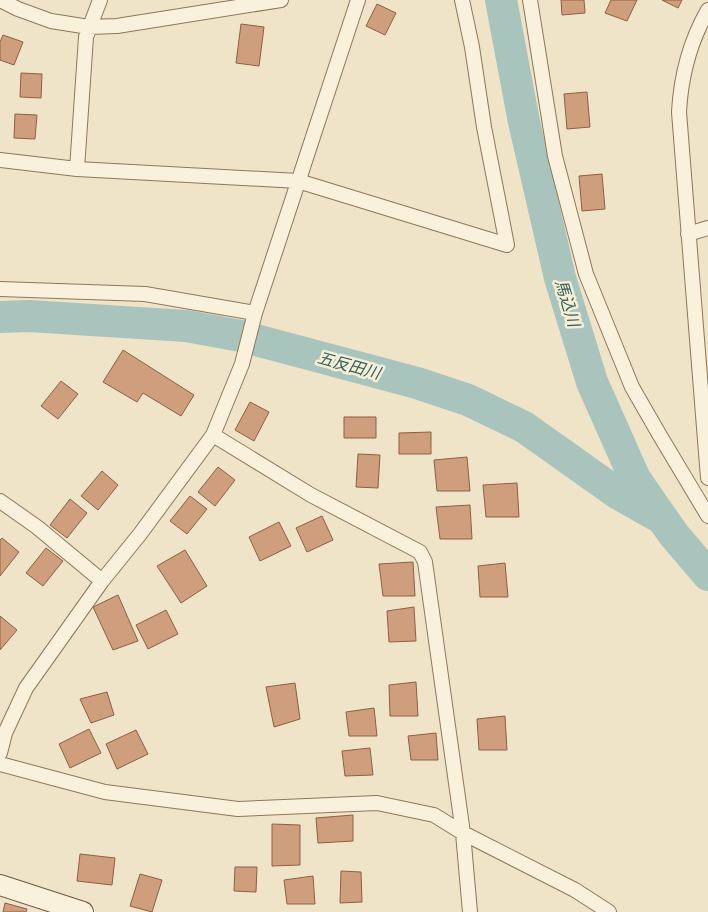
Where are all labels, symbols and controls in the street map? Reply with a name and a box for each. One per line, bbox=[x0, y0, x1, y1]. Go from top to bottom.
water label: 馬込川 bbox=[550, 277, 586, 331]
water label: 五反田川 bbox=[315, 346, 385, 384]

